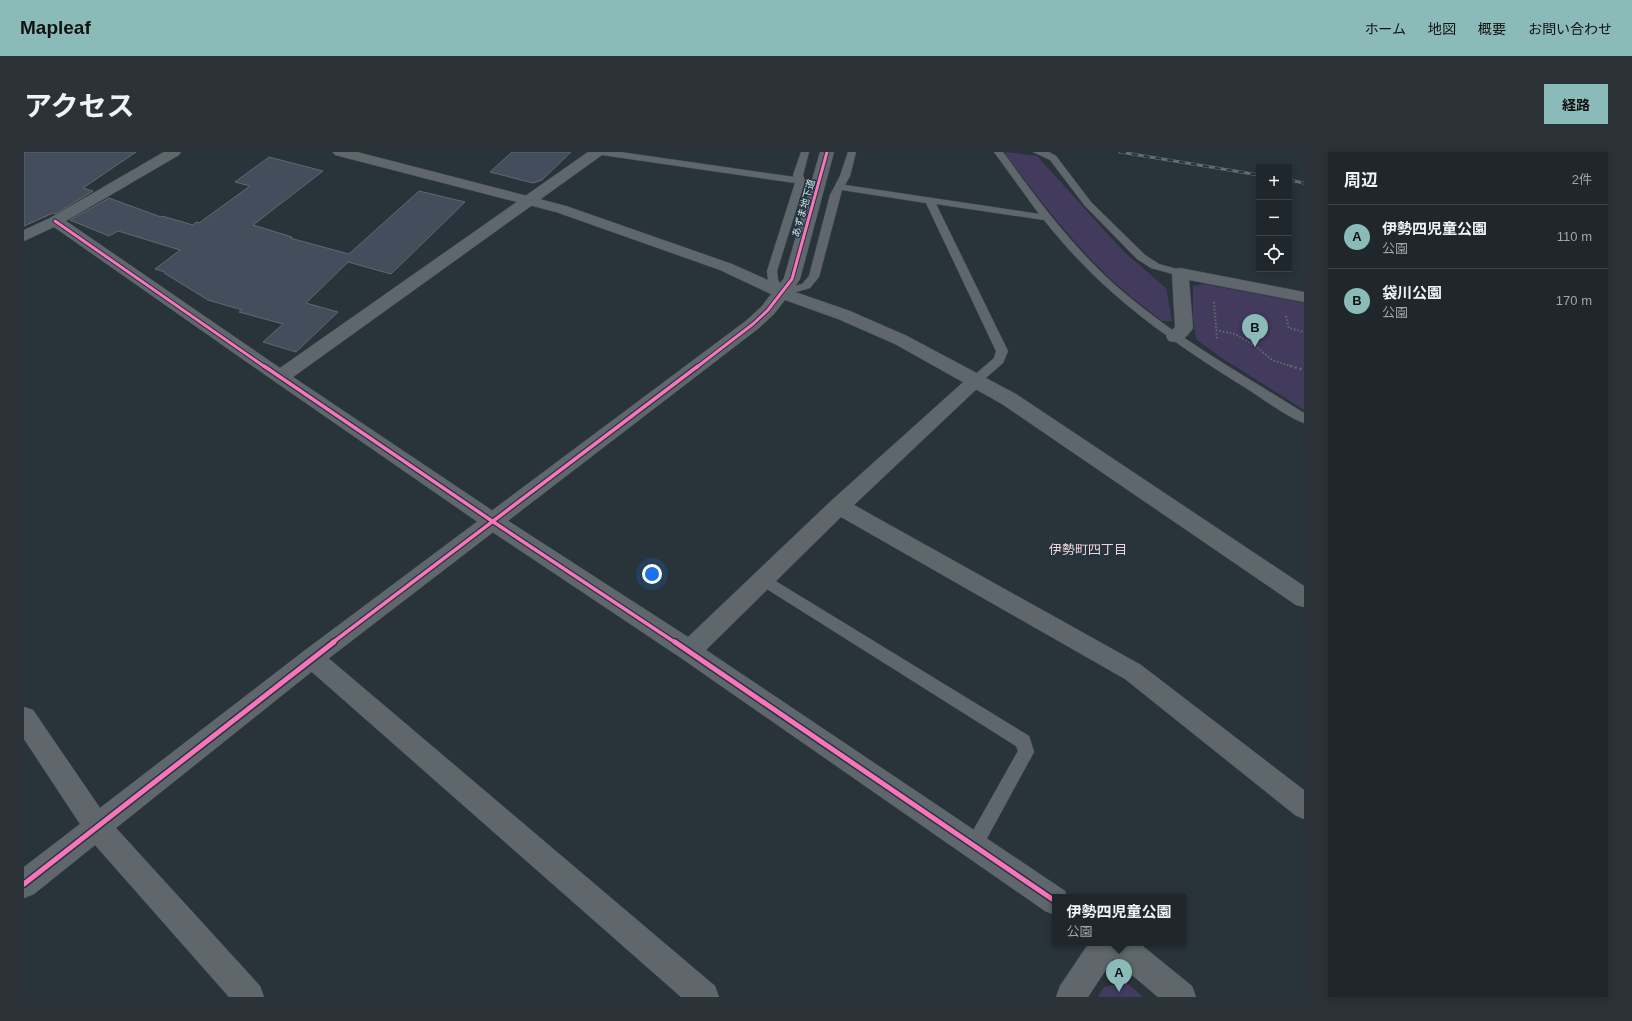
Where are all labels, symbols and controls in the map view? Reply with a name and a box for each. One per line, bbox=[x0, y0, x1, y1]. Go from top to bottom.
text: Mapleaf bbox=[20, 17, 91, 38]
text: ホーム bbox=[1364, 21, 1406, 37]
text: 地図 bbox=[1428, 21, 1456, 37]
text: 概要 bbox=[1478, 21, 1506, 37]
text: お問い合わせ bbox=[1528, 21, 1612, 37]
button: 経路 bbox=[1544, 84, 1608, 124]
text: アクセス bbox=[24, 91, 135, 122]
map controls bbox=[1256, 164, 1292, 272]
button: + bbox=[1256, 164, 1292, 200]
text: 周辺 bbox=[1344, 171, 1378, 190]
text: 2件 bbox=[1572, 172, 1592, 187]
street label: あずま地下道 bbox=[790, 178, 817, 238]
button: − bbox=[1256, 200, 1292, 236]
text: 伊勢四児童公園 bbox=[1382, 220, 1487, 237]
text: A bbox=[1352, 229, 1362, 244]
text: 110 m bbox=[1557, 229, 1592, 244]
button: locate bbox=[1256, 236, 1292, 272]
text: 公園 bbox=[1382, 241, 1408, 256]
text: 袋川公園 bbox=[1382, 284, 1442, 301]
text: B bbox=[1352, 293, 1362, 308]
text: 170 m bbox=[1556, 293, 1592, 308]
text: 公園 bbox=[1382, 305, 1408, 320]
pin: B bbox=[1242, 314, 1268, 347]
district label: 伊勢町四丁目 bbox=[1049, 542, 1127, 557]
your location bbox=[642, 564, 662, 584]
popup bbox=[1052, 894, 1186, 946]
text: 伊勢四児童公園 bbox=[1066, 903, 1172, 920]
text: 公園 bbox=[1066, 924, 1093, 939]
pin: A bbox=[1106, 959, 1132, 992]

